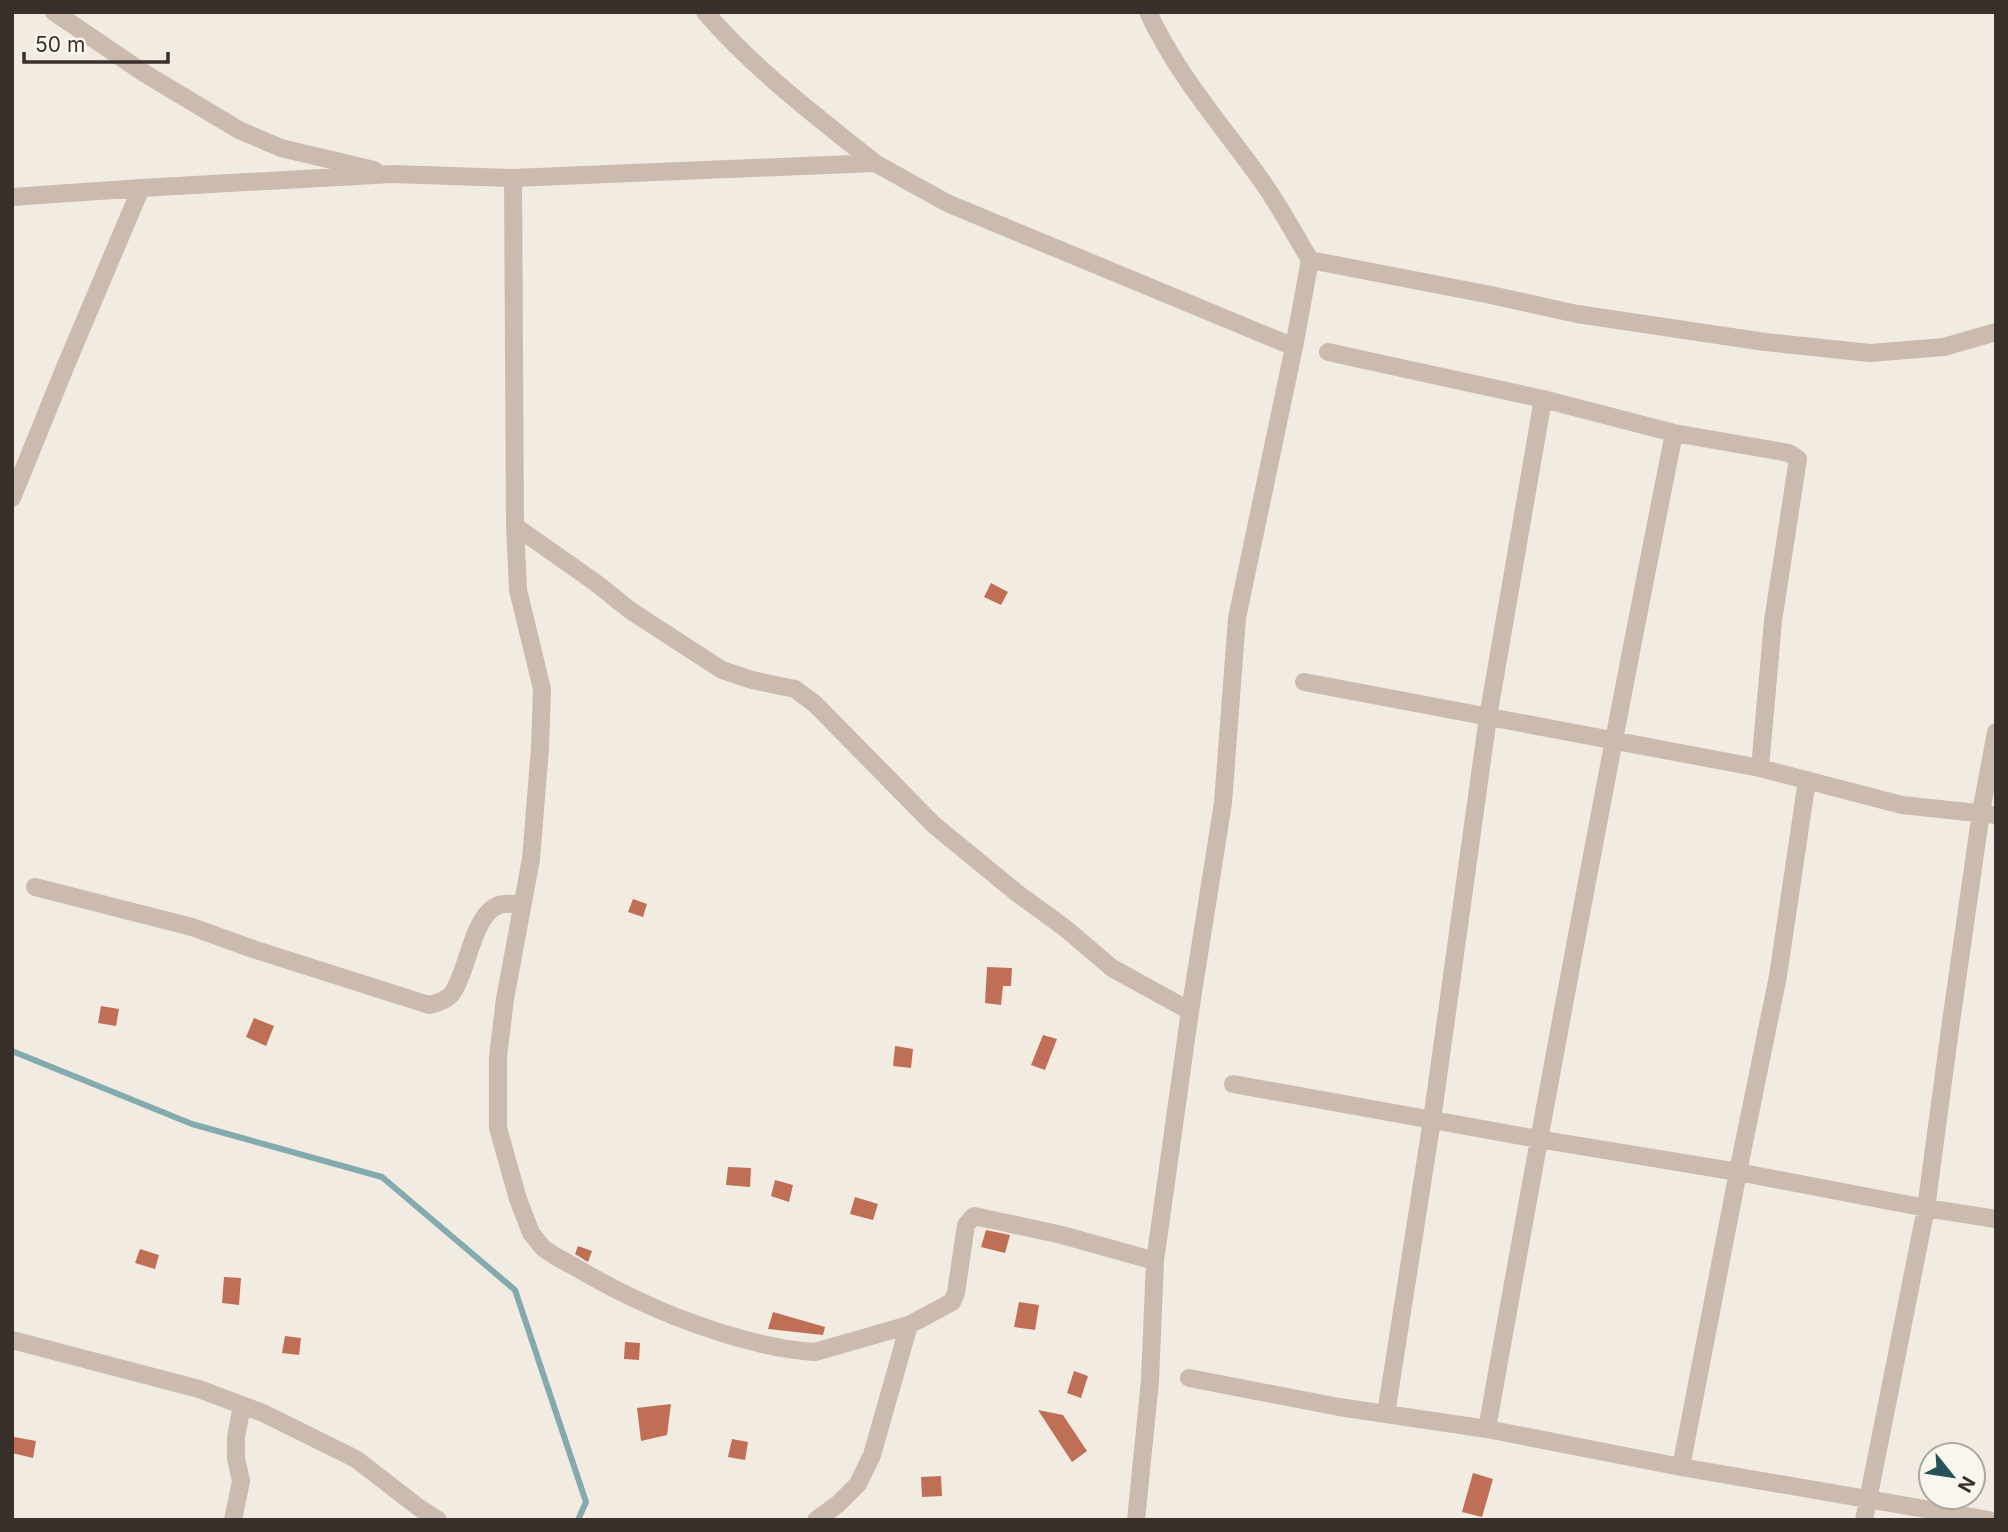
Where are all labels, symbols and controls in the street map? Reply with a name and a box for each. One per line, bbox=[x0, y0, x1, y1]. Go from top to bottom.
scale bar bbox=[24, 21, 168, 65]
text: 50 m bbox=[35, 32, 85, 57]
north arrow bbox=[1917, 1441, 1987, 1511]
text: N bbox=[1953, 1472, 1980, 1496]

